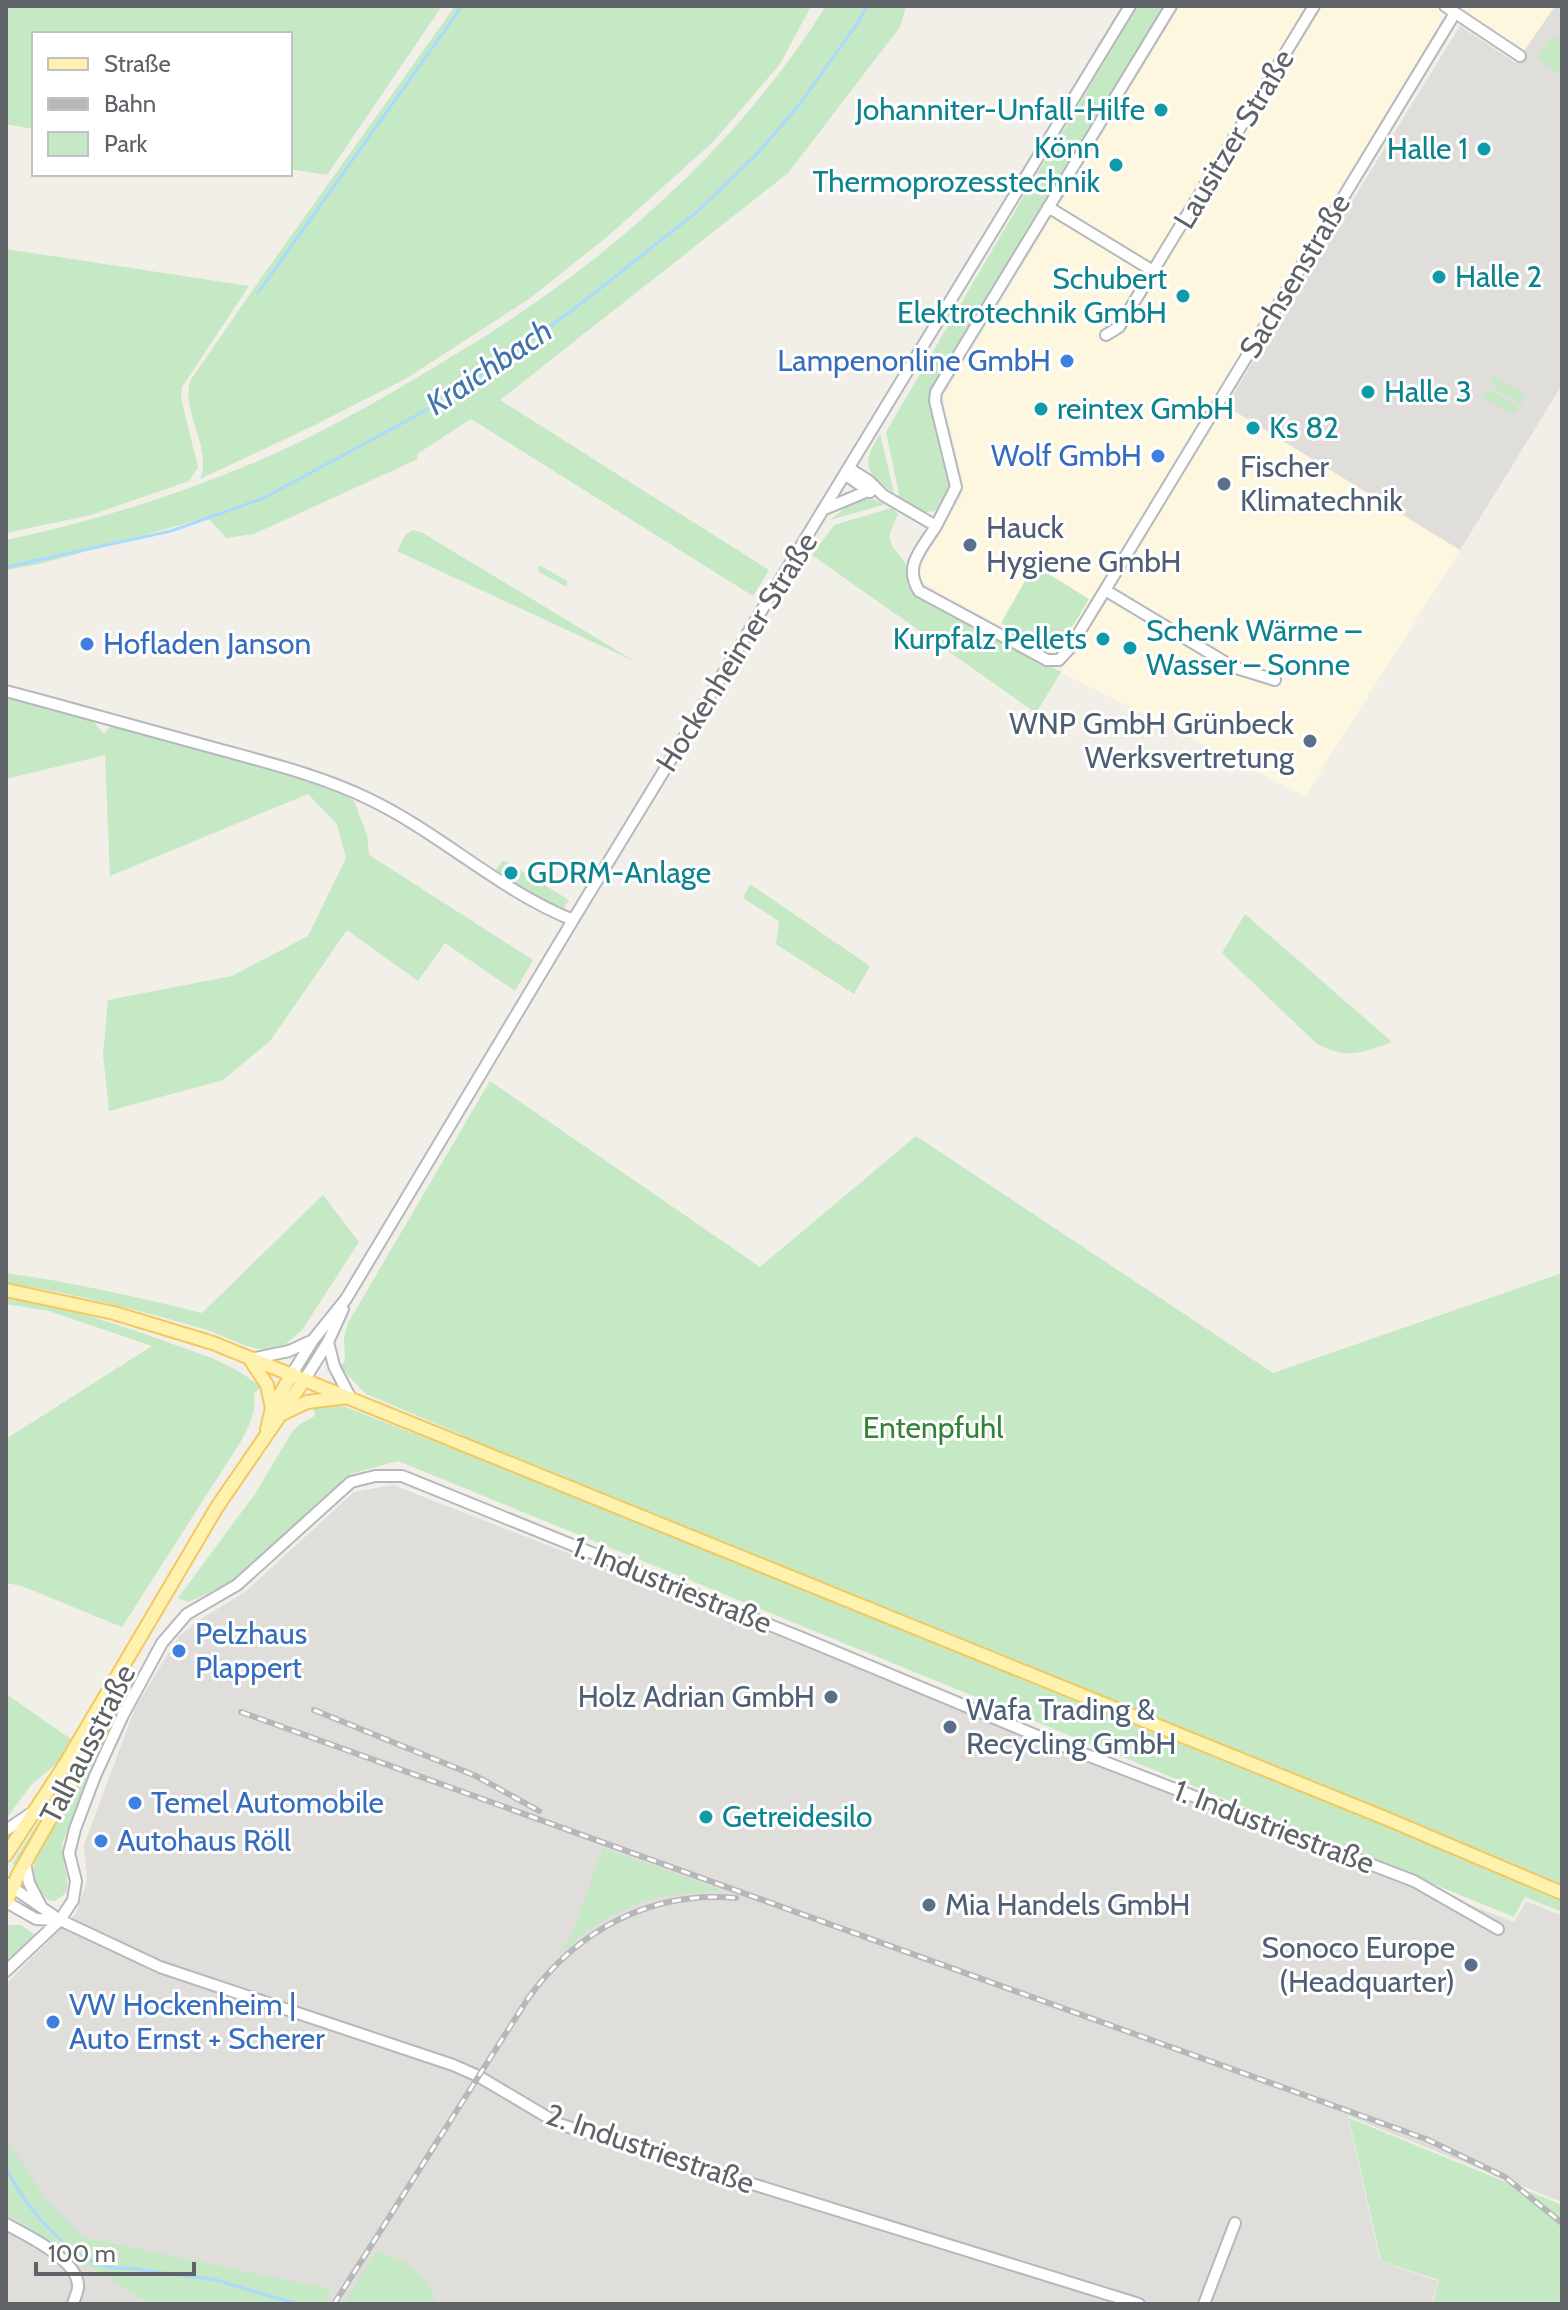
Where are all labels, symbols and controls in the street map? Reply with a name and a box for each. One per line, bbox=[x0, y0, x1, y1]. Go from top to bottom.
legend bbox=[32, 32, 292, 176]
street label: Lausitzer Straße bbox=[1165, 42, 1302, 235]
text: Straße bbox=[104, 49, 171, 78]
text: Bahn bbox=[104, 89, 156, 118]
place label: Johanniter-Unfall-Hilfe bbox=[855, 91, 1145, 128]
marker: Johanniter-Unfall-Hilfe bbox=[1152, 101, 1170, 119]
text: Park bbox=[104, 129, 147, 158]
place label: Könn Thermoprozesstechnik bbox=[812, 129, 1101, 200]
place label: Halle 1 bbox=[1387, 130, 1468, 167]
marker: Halle 1 bbox=[1475, 140, 1493, 158]
marker: Könn Thermoprozesstechnik bbox=[1107, 156, 1125, 174]
street label: Sachsenstraße bbox=[1231, 187, 1358, 365]
place label: Halle 2 bbox=[1455, 258, 1542, 295]
place label: Schubert Elektrotechnik GmbH bbox=[897, 260, 1167, 331]
marker: Halle 2 bbox=[1430, 268, 1448, 286]
marker: Schubert Elektrotechnik GmbH bbox=[1174, 287, 1192, 305]
water label: Kraichbach bbox=[418, 310, 559, 423]
place label: Lampenonline GmbH bbox=[777, 342, 1051, 379]
marker: Lampenonline GmbH bbox=[1058, 352, 1076, 370]
place label: Halle 3 bbox=[1384, 373, 1472, 410]
marker: Halle 3 bbox=[1359, 383, 1377, 401]
place label: reintex GmbH bbox=[1057, 390, 1234, 427]
marker: reintex GmbH bbox=[1032, 400, 1050, 418]
place label: Ks 82 bbox=[1269, 409, 1339, 446]
marker: Ks 82 bbox=[1244, 419, 1262, 437]
place label: Wolf GmbH bbox=[991, 437, 1142, 474]
marker: Wolf GmbH bbox=[1149, 447, 1167, 465]
place label: Fischer Klimatechnik bbox=[1240, 448, 1403, 519]
marker: Fischer Klimatechnik bbox=[1215, 475, 1233, 493]
place label: Hauck Hygiene GmbH bbox=[986, 509, 1182, 580]
street label: Hockenheimer Straße bbox=[648, 525, 825, 778]
marker: Hauck Hygiene GmbH bbox=[961, 536, 979, 554]
place label: Schenk Wärme – Wasser – Sonne bbox=[1146, 612, 1362, 683]
place label: Kurpfalz Pellets bbox=[893, 620, 1087, 657]
place label: Hofladen Janson bbox=[103, 625, 311, 662]
marker: Kurpfalz Pellets bbox=[1094, 630, 1112, 648]
marker: Hofladen Janson bbox=[78, 635, 96, 653]
marker: Schenk Wärme – Wasser – Sonne bbox=[1121, 639, 1139, 657]
place label: WNP GmbH Grünbeck Werksvertretung bbox=[1009, 705, 1295, 776]
marker: WNP GmbH Grünbeck Werksvertretung bbox=[1301, 732, 1319, 750]
place label: GDRM-Anlage bbox=[527, 854, 711, 891]
marker: GDRM-Anlage bbox=[502, 864, 520, 882]
park label: Entenpfuhl bbox=[863, 1409, 1003, 1446]
street label: 1. Industriestraße bbox=[567, 1528, 777, 1641]
place label: Pelzhaus Plappert bbox=[195, 1615, 307, 1686]
marker: Pelzhaus Plappert bbox=[170, 1642, 188, 1660]
street label: Talhausstraße bbox=[32, 1658, 143, 1829]
place label: Holz Adrian GmbH bbox=[578, 1678, 815, 1715]
marker: Holz Adrian GmbH bbox=[822, 1688, 840, 1706]
place label: Wafa Trading & Recycling GmbH bbox=[966, 1691, 1176, 1762]
marker: Wafa Trading & Recycling GmbH bbox=[941, 1718, 959, 1736]
street label: 1. Industriestraße bbox=[1169, 1771, 1380, 1882]
place label: Temel Automobile bbox=[151, 1784, 384, 1821]
marker: Temel Automobile bbox=[126, 1794, 144, 1812]
place label: Getreidesilo bbox=[722, 1798, 873, 1835]
marker: Getreidesilo bbox=[697, 1808, 715, 1826]
place label: Autohaus Röll bbox=[117, 1822, 291, 1859]
marker: Autohaus Röll bbox=[92, 1832, 110, 1850]
place label: Mia Handels GmbH bbox=[945, 1886, 1190, 1923]
marker: Mia Handels GmbH bbox=[920, 1896, 938, 1914]
place label: Sonoco Europe (Headquarter) bbox=[1262, 1929, 1455, 2000]
marker: Sonoco Europe (Headquarter) bbox=[1462, 1956, 1480, 1974]
place label: VW Hockenheim | Auto Ernst + Scherer bbox=[69, 1986, 325, 2057]
marker: VW Hockenheim | Auto Ernst + Scherer bbox=[44, 2013, 62, 2031]
street label: 2. Industriestraße bbox=[541, 2096, 759, 2201]
scale bar bbox=[36, 2226, 194, 2276]
text: 100 m bbox=[48, 2239, 116, 2268]

